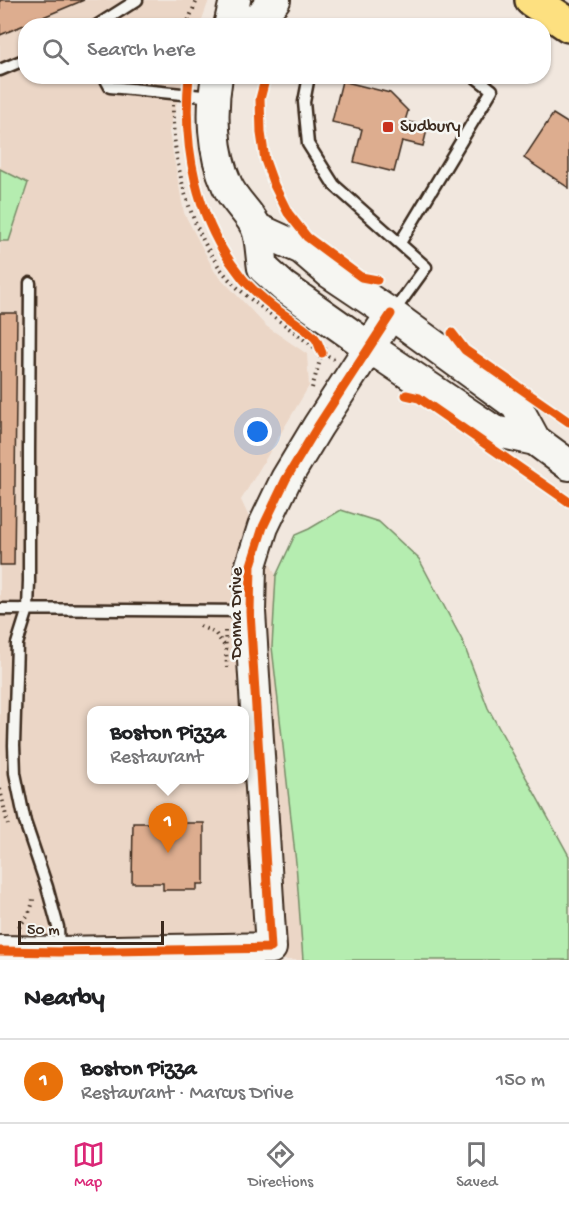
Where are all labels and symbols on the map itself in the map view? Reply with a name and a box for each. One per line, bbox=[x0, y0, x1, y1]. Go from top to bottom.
place label: Sudbury bbox=[400, 117, 461, 138]
marker: Sudbury bbox=[381, 120, 395, 134]
your location bbox=[243, 417, 272, 446]
street label: Donna Drive bbox=[227, 566, 248, 660]
pin: 1 bbox=[148, 804, 188, 853]
scale bar bbox=[18, 918, 164, 946]

